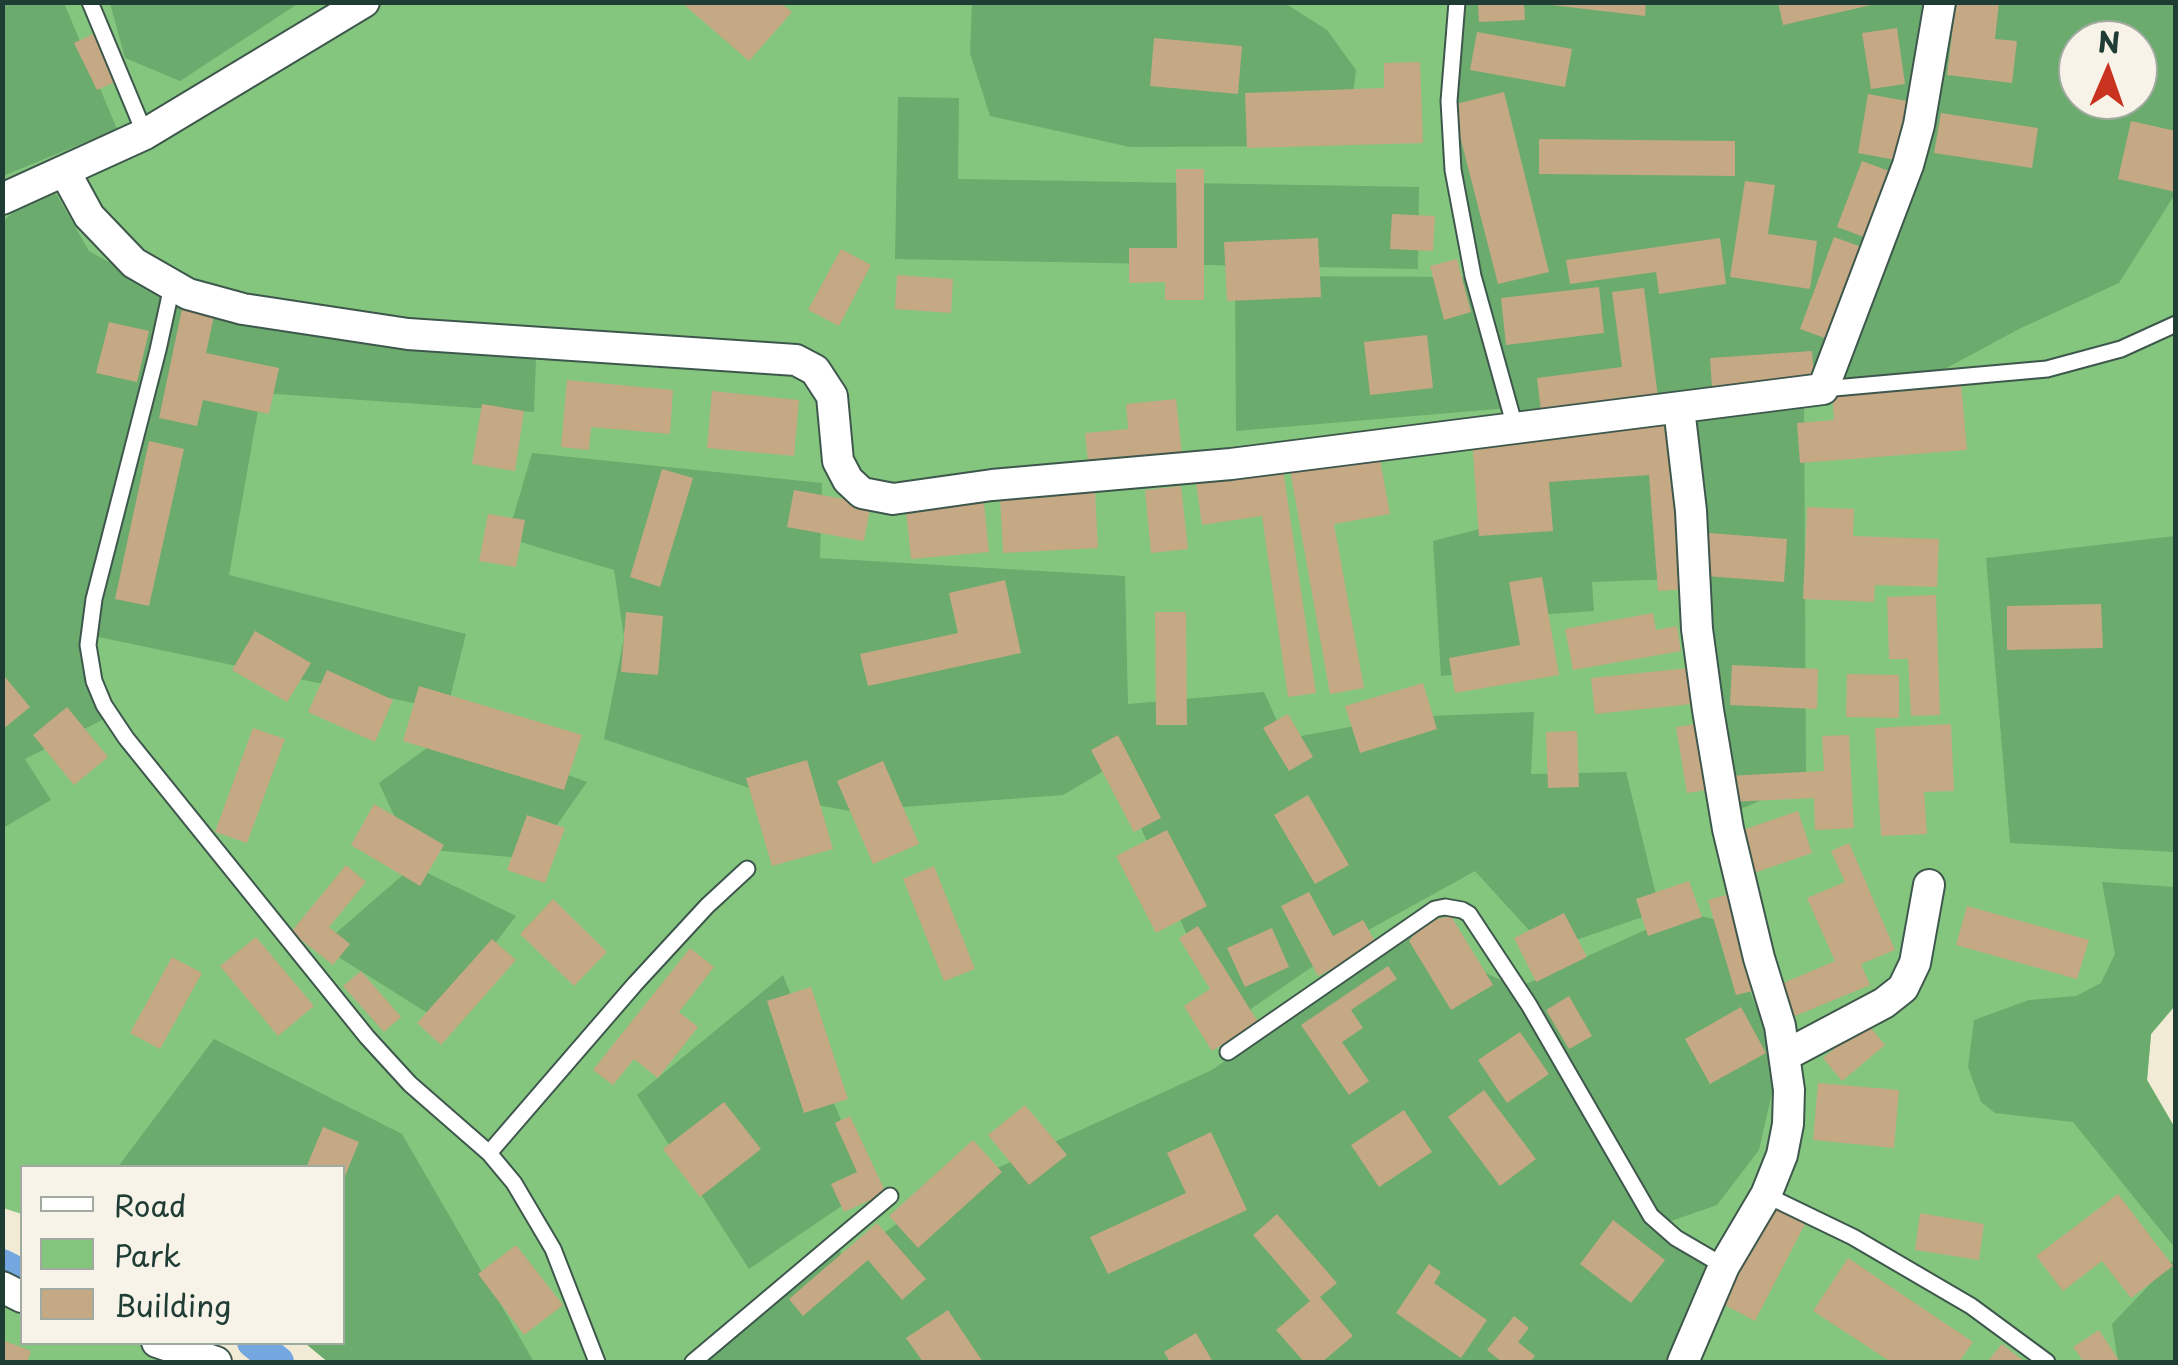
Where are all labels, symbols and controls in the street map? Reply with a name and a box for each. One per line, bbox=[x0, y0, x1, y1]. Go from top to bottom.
north arrow bbox=[2058, 20, 2158, 120]
text: N bbox=[2097, 20, 2121, 63]
legend bbox=[20, 1165, 345, 1345]
text: Road bbox=[114, 1182, 187, 1227]
text: Park bbox=[114, 1232, 181, 1277]
text: Building bbox=[114, 1282, 231, 1327]

